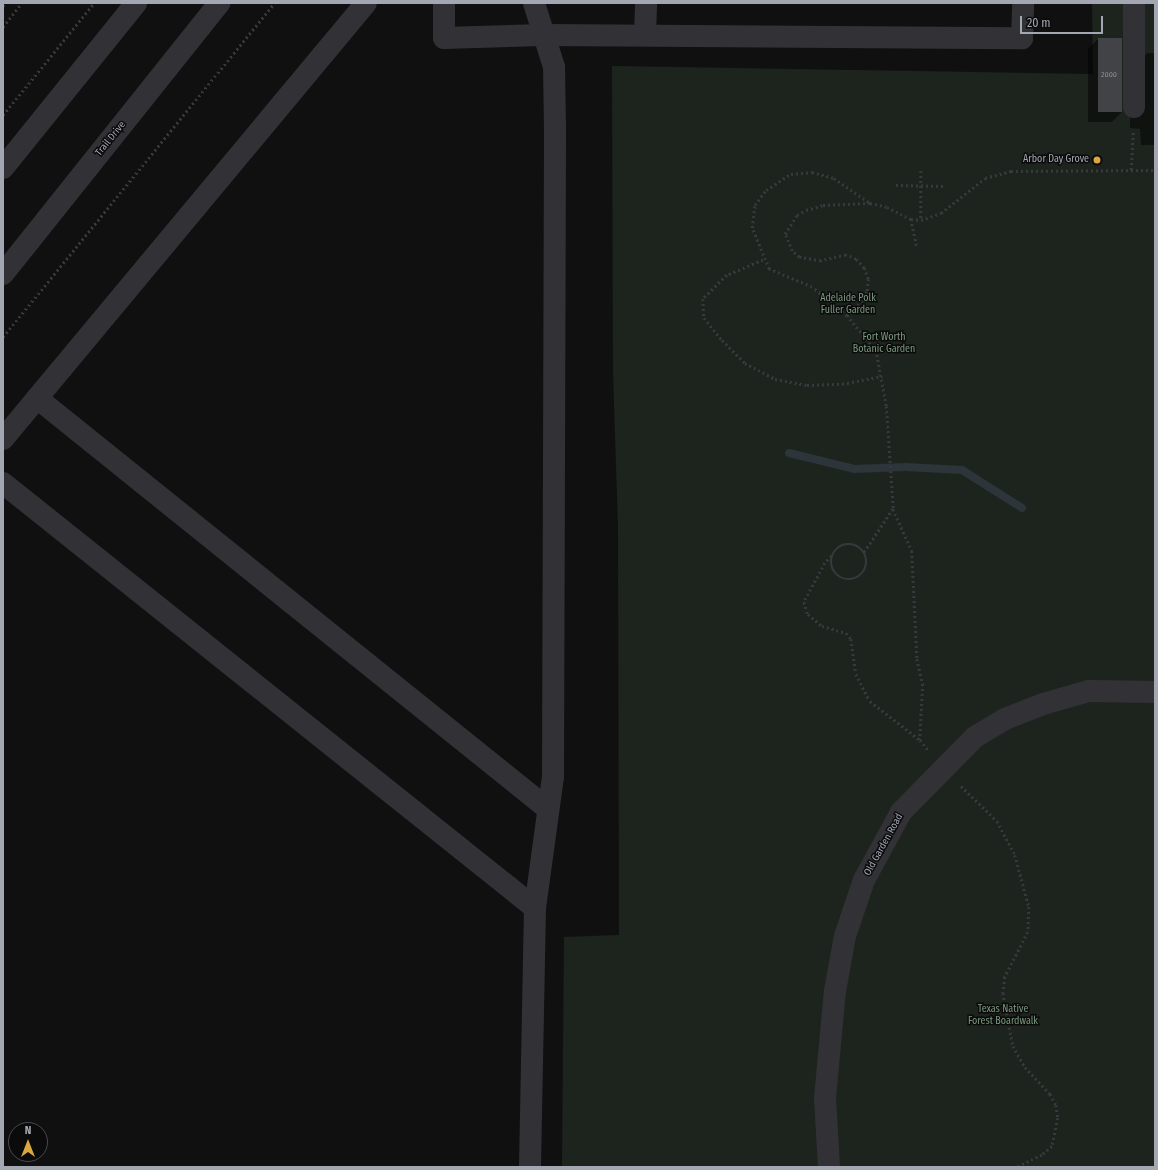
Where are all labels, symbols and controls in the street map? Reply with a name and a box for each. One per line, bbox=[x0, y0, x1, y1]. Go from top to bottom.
scale bar bbox=[1022, 8, 1105, 34]
text: 20 m bbox=[1027, 16, 1051, 30]
house number: 2000 bbox=[1101, 70, 1117, 80]
street label: Trail Drive bbox=[93, 119, 129, 159]
place label: Arbor Day Grove bbox=[1023, 154, 1089, 166]
marker: Arbor Day Grove bbox=[1092, 155, 1102, 165]
park label: Adelaide Polk Fuller Garden bbox=[820, 292, 876, 316]
park label: Fort Worth Botanic Garden bbox=[853, 331, 915, 354]
street label: Old Garden Road bbox=[862, 812, 906, 878]
park label: Texas Native Forest Boardwalk bbox=[968, 1003, 1038, 1026]
north arrow bbox=[8, 1122, 48, 1162]
text: N bbox=[25, 1124, 31, 1137]

